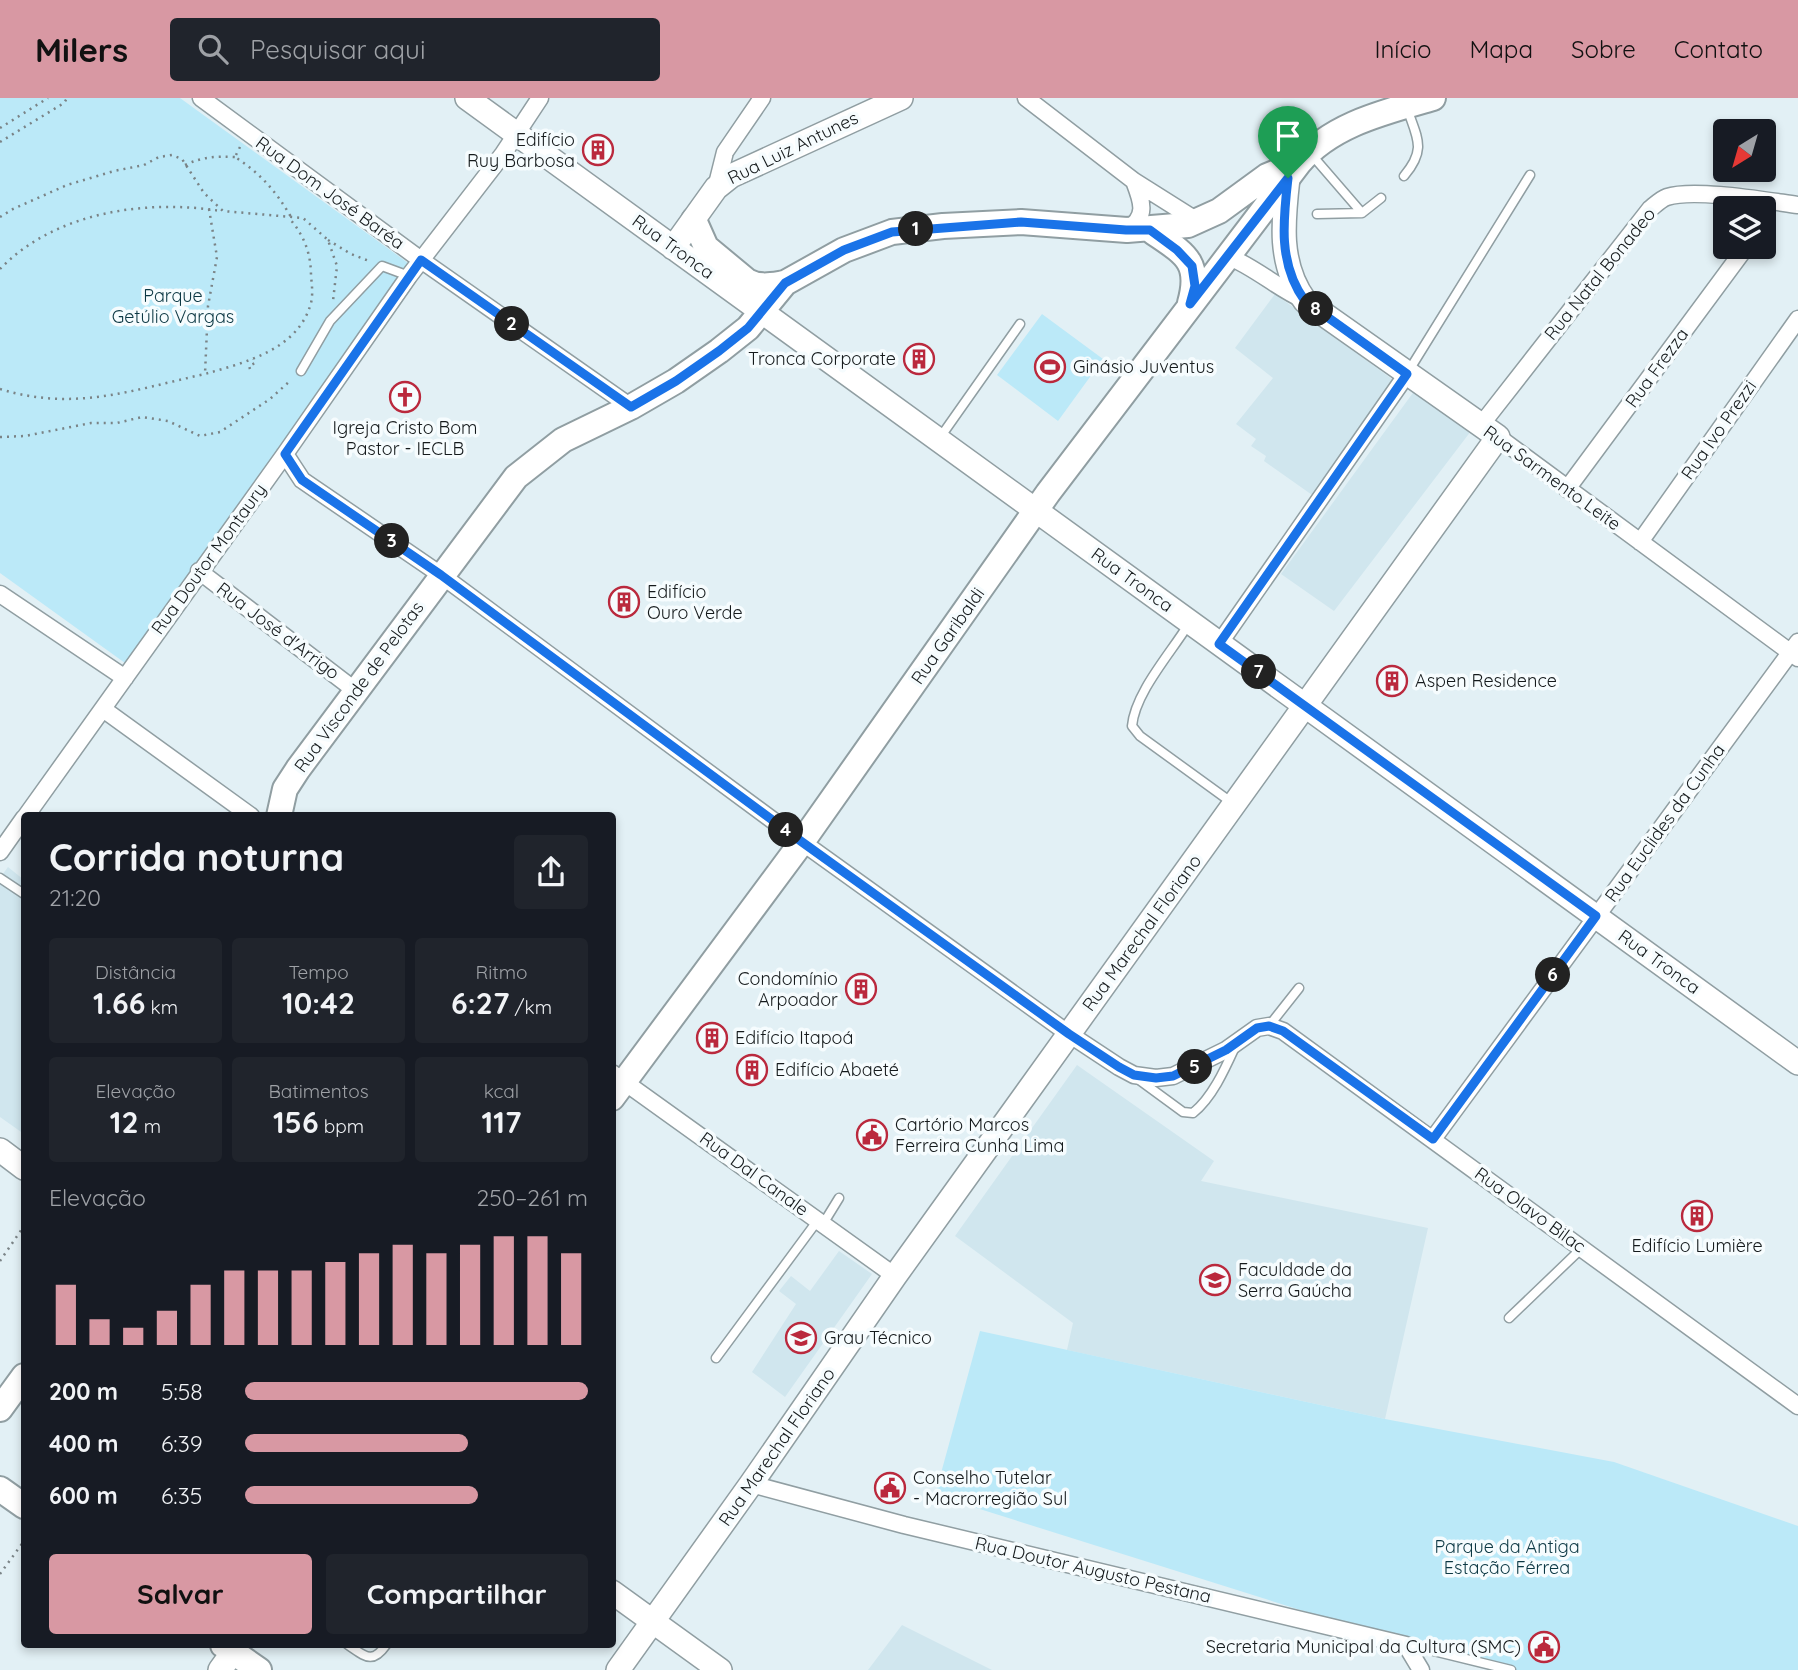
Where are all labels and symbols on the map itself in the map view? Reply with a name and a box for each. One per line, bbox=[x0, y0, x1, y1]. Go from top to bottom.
street label: Rua Luiz Antunes bbox=[724, 106, 862, 189]
pin bbox=[1258, 106, 1318, 178]
north arrow bbox=[1713, 119, 1776, 182]
place label: Edifício Ruy Barbosa bbox=[467, 128, 575, 172]
street label: Rua Dom José Baréa bbox=[251, 131, 409, 254]
building icon: Edifício Ruy Barbosa bbox=[581, 133, 615, 167]
street label: Rua Natal Bonadeo bbox=[1539, 203, 1660, 345]
street label: Rua Tronca bbox=[628, 209, 719, 284]
pin: 1 bbox=[898, 212, 934, 246]
park label: Parque Getúlio Vargas bbox=[112, 284, 234, 328]
pin: 8 bbox=[1298, 292, 1334, 326]
pin: 2 bbox=[494, 306, 530, 342]
street label: Rua Frezza bbox=[1620, 323, 1693, 412]
building icon: Tronca Corporate bbox=[902, 342, 936, 376]
place label: Tronca Corporate bbox=[748, 347, 896, 370]
sports icon: Ginásio Juventus bbox=[1033, 350, 1067, 384]
place label: Ginásio Juventus bbox=[1073, 355, 1214, 378]
street label: Rua Ivo Prezzi bbox=[1676, 376, 1761, 484]
church icon: Igreja Cristo Bom Pastor - IECLB bbox=[388, 380, 422, 414]
place label: Igreja Cristo Bom Pastor - IECLB bbox=[333, 416, 477, 460]
street label: Rua Sarmento Leite bbox=[1479, 420, 1626, 535]
street label: Rua Doutor Montaury bbox=[146, 479, 271, 639]
pin: 3 bbox=[374, 524, 410, 558]
street label: Rua Tronca bbox=[1087, 542, 1178, 617]
street label: Rua José d'Arrigo bbox=[212, 577, 344, 684]
place label: Edifício Ouro Verde bbox=[647, 580, 743, 624]
street label: Rua Garibaldi bbox=[906, 583, 989, 689]
building icon: Edifício Ouro Verde bbox=[607, 585, 641, 619]
street label: Rua Visconde de Pelotas bbox=[289, 597, 428, 777]
pin: 7 bbox=[1242, 654, 1276, 690]
building icon: Aspen Residence bbox=[1375, 664, 1409, 698]
place label: Aspen Residence bbox=[1415, 669, 1557, 692]
street label: Rua Euclides da Cunha bbox=[1599, 739, 1730, 906]
pin: 4 bbox=[768, 812, 804, 848]
street label: Rua Marechal Floriano bbox=[1077, 850, 1206, 1015]
street label: Rua Tronca bbox=[1614, 924, 1705, 999]
pin: 6 bbox=[1536, 958, 1570, 992]
place label: Condomínio Arpoador bbox=[738, 967, 838, 1011]
building icon: Condomínio Arpoador bbox=[844, 972, 878, 1006]
building icon: Edifício Itapoá bbox=[695, 1021, 729, 1055]
place label: Edifício Itapoá bbox=[735, 1026, 853, 1049]
pin: 5 bbox=[1178, 1049, 1212, 1084]
building icon: Edifício Abaeté bbox=[735, 1053, 769, 1087]
place label: Edifício Abaeté bbox=[775, 1058, 899, 1081]
place label: Cartório Marcos Ferreira Cunha Lima bbox=[895, 1113, 1064, 1157]
public building icon: Cartório Marcos Ferreira Cunha Lima bbox=[855, 1118, 889, 1152]
street label: Rua Dal Canale bbox=[695, 1126, 813, 1221]
street label: Rua Olavo Bilac bbox=[1470, 1162, 1590, 1258]
building icon: Edifício Lumière bbox=[1680, 1199, 1714, 1233]
place label: Edifício Lumière bbox=[1631, 1234, 1763, 1257]
place label: Faculdade da Serra Gaúcha bbox=[1238, 1258, 1352, 1302]
school or university icon: Faculdade da Serra Gaúcha bbox=[1198, 1263, 1232, 1297]
school or university icon: Grau Técnico bbox=[784, 1321, 818, 1355]
place label: Grau Técnico bbox=[824, 1326, 932, 1349]
street label: Rua Marechal Floriano bbox=[713, 1363, 840, 1530]
place label: Conselho Tutelar - Macrorregião Sul bbox=[913, 1466, 1067, 1510]
public building icon: Conselho Tutelar - Macrorregião Sul bbox=[873, 1471, 907, 1505]
street label: Rua Doutor Augusto Pestana bbox=[973, 1531, 1213, 1608]
park label: Parque da Antiga Estação Férrea bbox=[1434, 1535, 1580, 1579]
public building icon: Secretaria Municipal da Cultura (SMC) bbox=[1527, 1630, 1561, 1664]
place label: Secretaria Municipal da Cultura (SMC) bbox=[1206, 1635, 1521, 1658]

